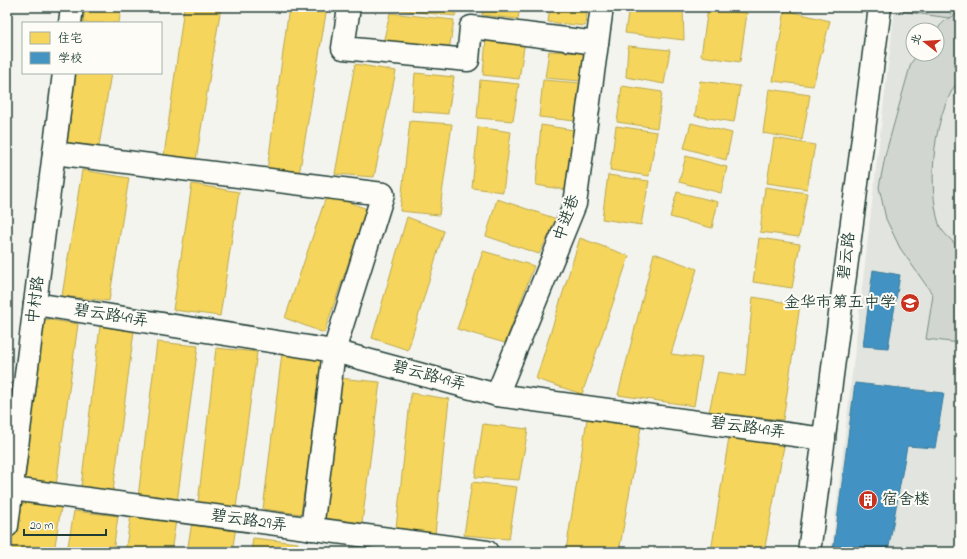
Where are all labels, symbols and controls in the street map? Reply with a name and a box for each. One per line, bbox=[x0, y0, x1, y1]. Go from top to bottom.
legend bbox=[22, 22, 162, 74]
north arrow bbox=[905, 22, 945, 62]
text: 住宅 bbox=[58, 30, 82, 48]
text: 北 bbox=[907, 32, 926, 47]
text: 学校 bbox=[58, 50, 82, 68]
street label: 中进巷 bbox=[548, 191, 586, 245]
street label: 碧云路 bbox=[832, 231, 862, 281]
street label: 中村路 bbox=[21, 275, 51, 325]
place label: 金华市第五中学 bbox=[784, 291, 896, 315]
school or university icon: 金华市第五中学 bbox=[899, 292, 921, 314]
street label: 碧云路49弄 bbox=[72, 298, 150, 334]
street label: 碧云路49弄 bbox=[389, 355, 469, 397]
street label: 碧云路49弄 bbox=[709, 411, 787, 445]
place label: 宿舍楼 bbox=[882, 488, 930, 512]
building icon: 宿舍楼 bbox=[857, 489, 879, 511]
street label: 碧云路29弄 bbox=[209, 504, 289, 538]
scale bar bbox=[24, 511, 106, 537]
text: 20 m bbox=[30, 517, 53, 535]

